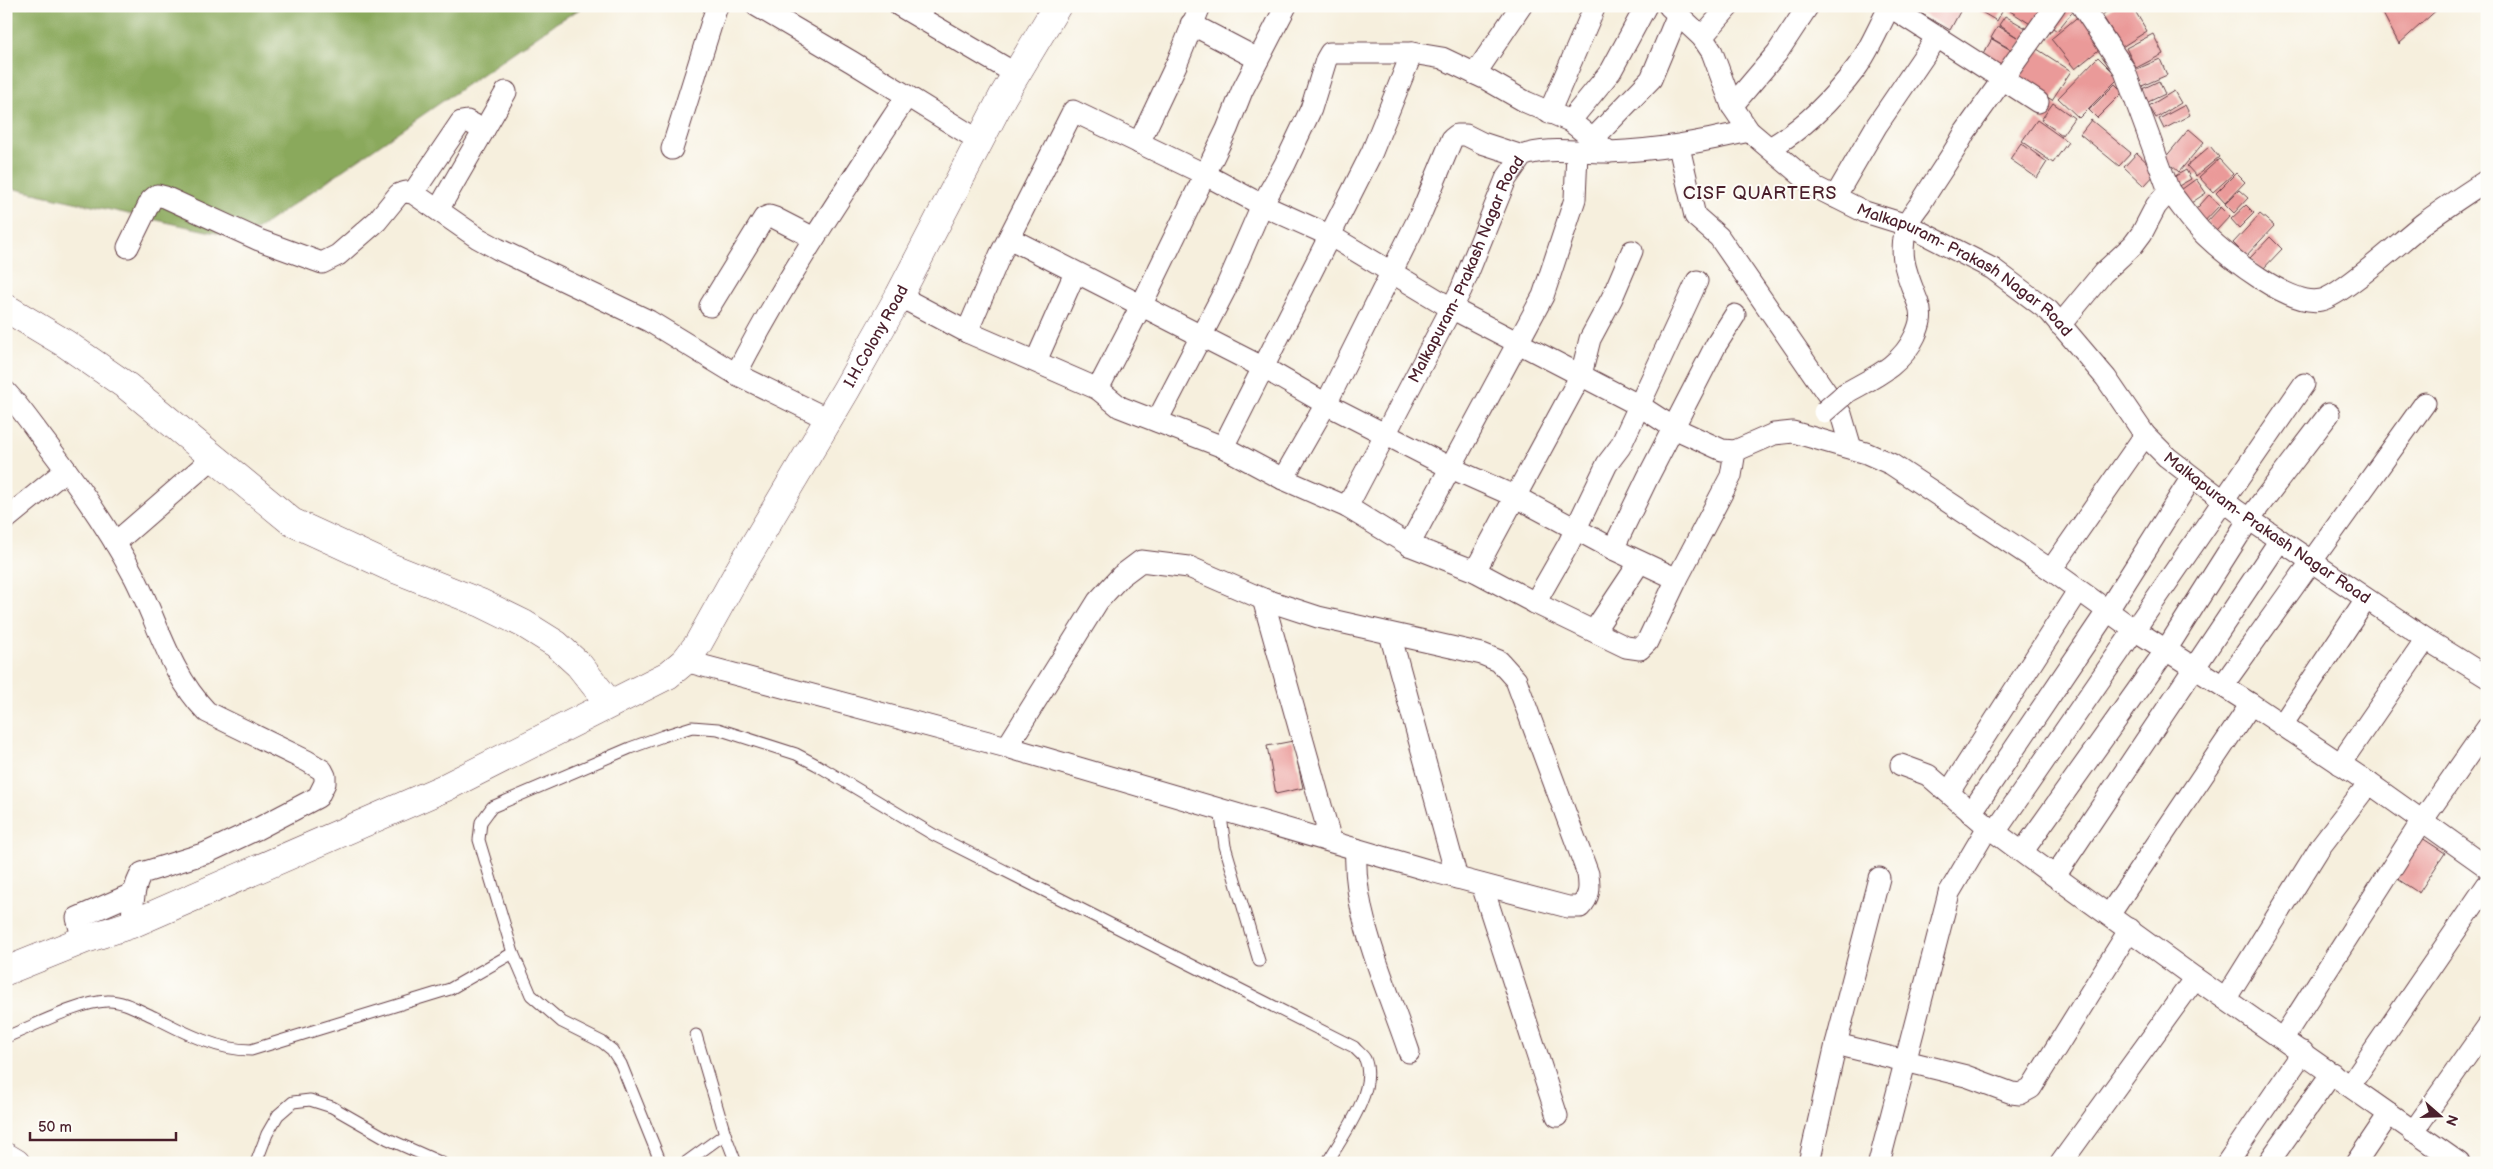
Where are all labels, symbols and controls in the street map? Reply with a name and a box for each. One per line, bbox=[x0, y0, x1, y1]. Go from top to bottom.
street label: Malkapuram- Prakash Nagar Road bbox=[1404, 153, 1528, 386]
district label: CISF QUARTERS bbox=[1683, 183, 1837, 204]
street label: Malkapuram- Prakash Nagar Road bbox=[1853, 200, 2076, 340]
street label: I.H.Colony Road bbox=[840, 282, 913, 391]
street label: Malkapuram- Prakash Nagar Road bbox=[2160, 448, 2374, 608]
north arrow bbox=[2416, 1092, 2466, 1142]
scale bar bbox=[30, 1109, 176, 1141]
text: N bbox=[2442, 1112, 2462, 1128]
text: 50 m bbox=[38, 1118, 72, 1137]

